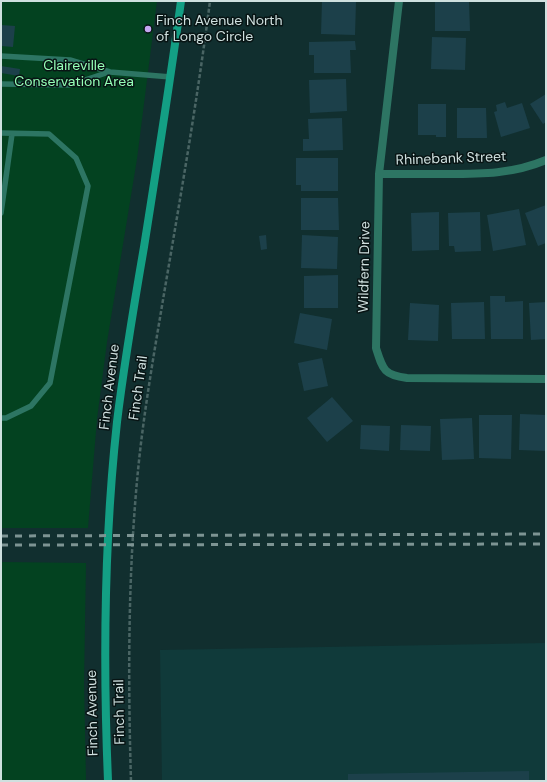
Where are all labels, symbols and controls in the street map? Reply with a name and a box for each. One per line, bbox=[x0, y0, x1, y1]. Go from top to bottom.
place label: Finch Avenue North of Longo Circle bbox=[156, 13, 283, 46]
marker: Finch Avenue North of Longo Circle bbox=[143, 24, 153, 34]
park label: Claireville Conservation Area bbox=[14, 58, 134, 90]
street label: Rhinebank Street bbox=[395, 149, 507, 169]
street label: Wildfern Drive bbox=[356, 221, 374, 313]
street label: Finch Avenue bbox=[96, 343, 124, 431]
street label: Finch Trail bbox=[126, 355, 152, 421]
street label: Finch Avenue bbox=[84, 670, 102, 756]
street label: Finch Trail bbox=[111, 679, 129, 745]

